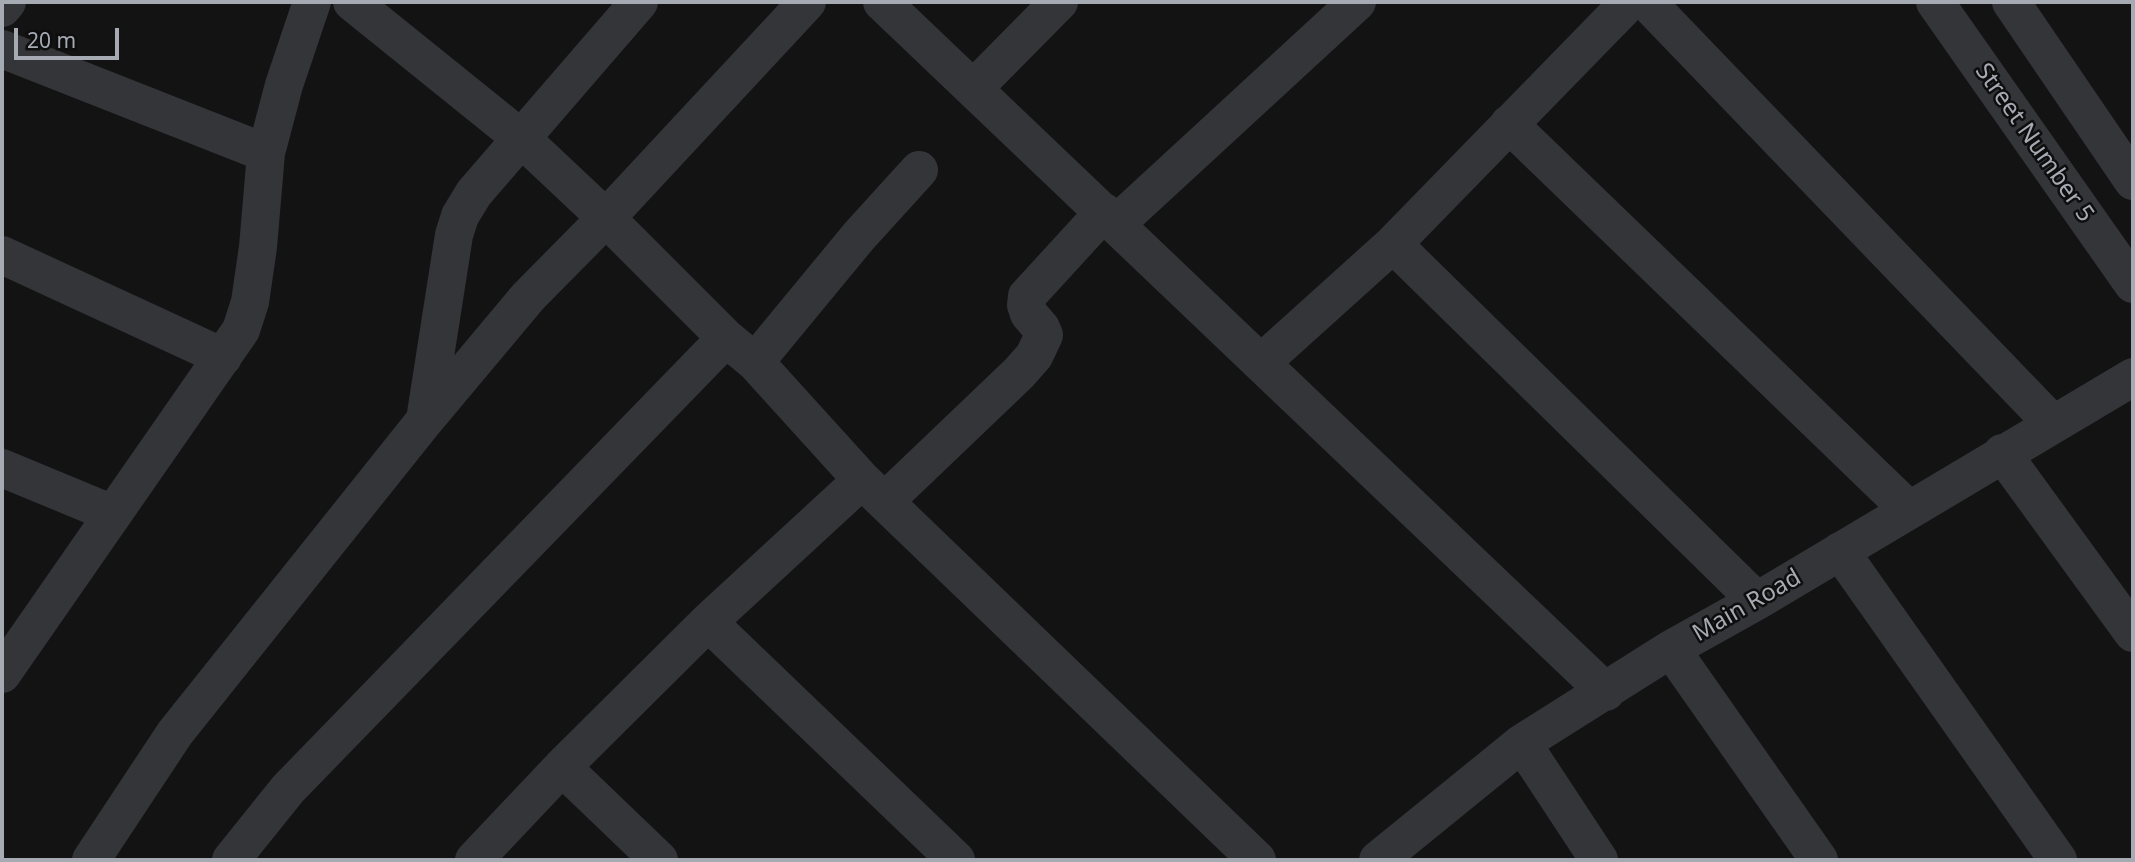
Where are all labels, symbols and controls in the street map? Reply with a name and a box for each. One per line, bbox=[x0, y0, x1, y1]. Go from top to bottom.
scale bar bbox=[18, 14, 122, 58]
text: 20 m bbox=[27, 26, 76, 54]
street label: Street Number 5 bbox=[1969, 58, 2099, 228]
street label: Main Road bbox=[1688, 563, 1806, 649]

